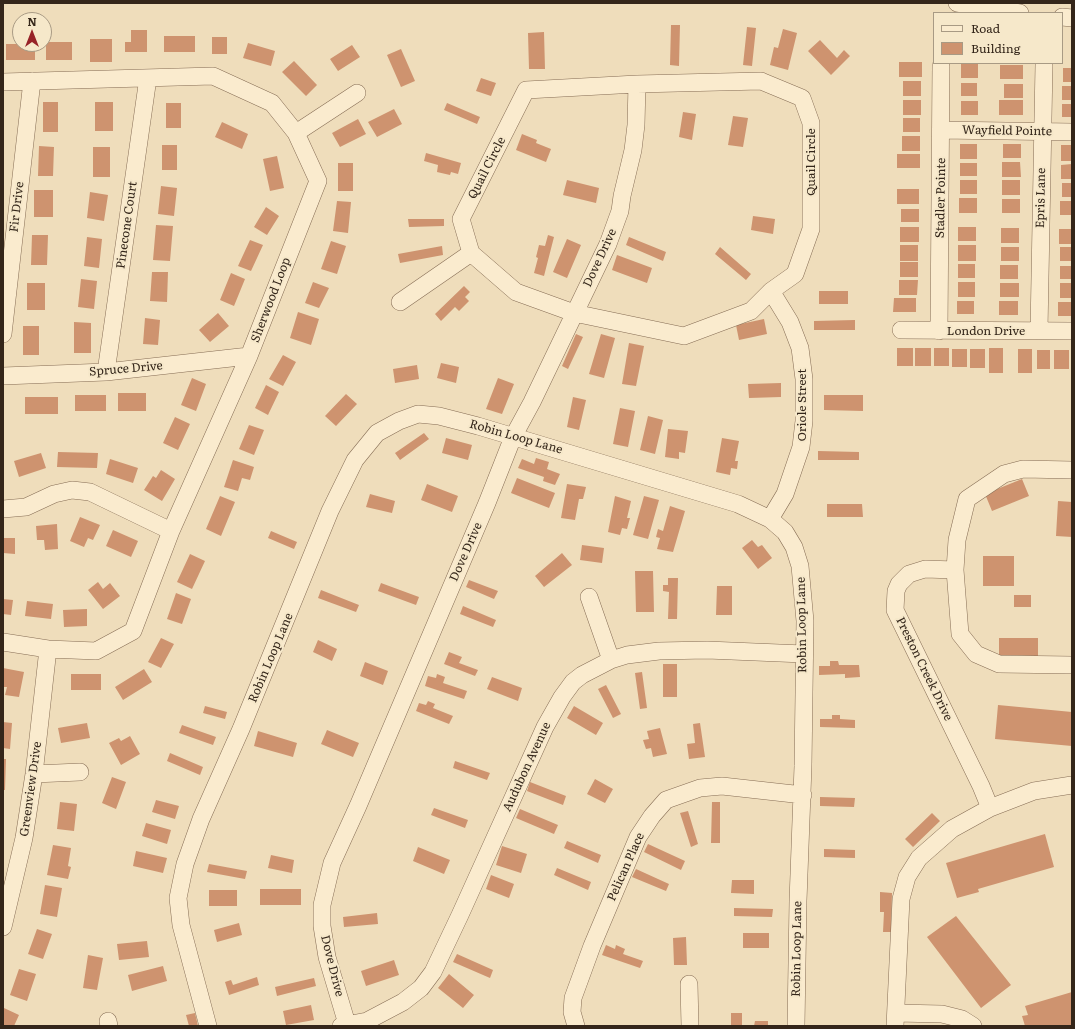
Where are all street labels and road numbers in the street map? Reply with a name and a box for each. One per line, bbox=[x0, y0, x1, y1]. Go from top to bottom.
street label: Wayfield Pointe bbox=[962, 123, 1052, 139]
street label: Quail Circle bbox=[804, 128, 818, 196]
street label: Quail Circle bbox=[465, 135, 509, 201]
street label: Stadler Pointe bbox=[933, 158, 949, 238]
street label: Epris Lane bbox=[1033, 168, 1049, 228]
street label: Pinecone Court bbox=[114, 180, 140, 270]
street label: Fir Drive bbox=[7, 181, 27, 233]
street label: Dove Drive bbox=[580, 226, 620, 290]
street label: Sherwood Loop bbox=[248, 256, 294, 344]
street label: London Drive bbox=[947, 324, 1025, 338]
street label: Spruce Drive bbox=[89, 359, 163, 379]
street label: Oriole Street bbox=[795, 369, 809, 441]
street label: Robin Loop Lane bbox=[468, 417, 564, 457]
street label: Dove Drive bbox=[447, 520, 485, 584]
street label: Robin Loop Lane bbox=[794, 577, 810, 673]
street label: Robin Loop Lane bbox=[246, 611, 296, 705]
street label: Preston Creek Drive bbox=[893, 615, 955, 723]
street label: Audubon Avenue bbox=[500, 720, 554, 814]
street label: Greenview Drive bbox=[17, 741, 45, 837]
street label: Pelican Place bbox=[604, 830, 648, 904]
street label: Robin Loop Lane bbox=[789, 901, 805, 997]
street label: Dove Drive bbox=[317, 934, 347, 998]

